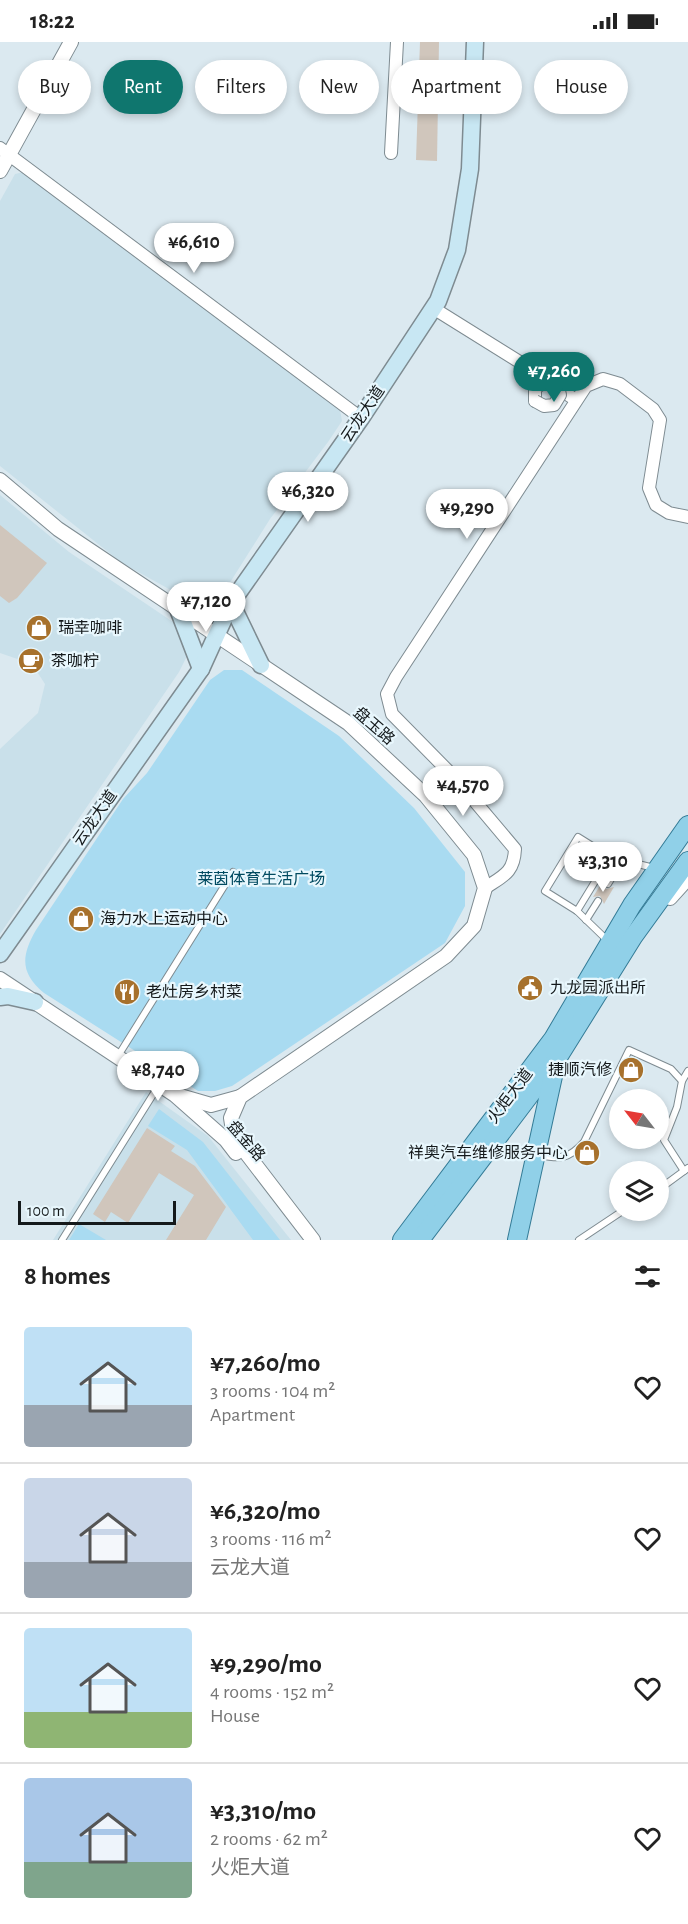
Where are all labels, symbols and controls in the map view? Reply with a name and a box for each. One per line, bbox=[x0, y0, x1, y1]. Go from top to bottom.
text: 18:22 bbox=[30, 10, 75, 32]
chip: Buy bbox=[18, 60, 91, 114]
chip: Rent bbox=[103, 60, 183, 114]
chip: Filters bbox=[195, 60, 287, 114]
chip: New bbox=[299, 60, 379, 114]
chip: Apartment bbox=[391, 60, 522, 114]
chip: House bbox=[534, 60, 628, 114]
pin: ¥6,610 bbox=[145, 223, 243, 274]
text: ¥6,610 bbox=[168, 232, 220, 252]
pin: ¥7,260 bbox=[505, 352, 603, 403]
text: ¥7,260 bbox=[527, 361, 581, 381]
street label: 云龙大道 bbox=[338, 382, 388, 445]
pin: ¥6,320 bbox=[259, 472, 357, 523]
text: ¥6,320 bbox=[281, 481, 335, 501]
pin: ¥9,290 bbox=[418, 489, 516, 540]
text: ¥9,290 bbox=[440, 498, 494, 518]
pin: ¥7,120 bbox=[157, 582, 255, 633]
text: ¥7,120 bbox=[181, 591, 231, 611]
shop icon: 瑞幸咖啡 bbox=[24, 613, 54, 643]
place label: 瑞幸咖啡 bbox=[58, 620, 122, 636]
cafe icon: 茶咖柠 bbox=[16, 646, 46, 676]
place label: 茶咖柠 bbox=[51, 652, 99, 669]
street label: 盘玉路 bbox=[351, 703, 398, 748]
pin: ¥4,570 bbox=[414, 766, 512, 817]
text: ¥4,570 bbox=[437, 775, 489, 795]
street label: 云龙大道 bbox=[69, 787, 120, 849]
pin: ¥3,310 bbox=[554, 842, 652, 893]
text: ¥3,310 bbox=[578, 851, 628, 871]
park label: 莱茵体育生活广场 bbox=[197, 870, 325, 887]
shop icon: 海力水上运动中心 bbox=[66, 904, 96, 934]
place label: 海力水上运动中心 bbox=[100, 910, 228, 927]
public building icon: 九龙园派出所 bbox=[515, 973, 545, 1003]
restaurant icon: 老灶房乡村菜 bbox=[112, 977, 142, 1007]
place label: 九龙园派出所 bbox=[550, 979, 646, 996]
place label: 老灶房乡村菜 bbox=[146, 983, 242, 1000]
pin: ¥8,740 bbox=[109, 1051, 207, 1102]
shop icon: 捷顺汽修 bbox=[616, 1055, 646, 1085]
text: ¥8,740 bbox=[131, 1060, 185, 1080]
place label: 捷顺汽修 bbox=[548, 1061, 612, 1078]
street label: 火炬大道 bbox=[484, 1065, 536, 1126]
north arrow bbox=[609, 1089, 669, 1149]
map controls bbox=[609, 1089, 669, 1221]
street label: 盘金路 bbox=[224, 1117, 269, 1164]
shop icon: 祥奥汽车维修服务中心 bbox=[572, 1138, 602, 1168]
place label: 祥奥汽车维修服务中心 bbox=[408, 1144, 568, 1161]
button: layers bbox=[609, 1161, 669, 1221]
scale bar bbox=[18, 1198, 176, 1226]
text: 100 m bbox=[27, 1203, 65, 1219]
icon: filters bbox=[631, 1260, 664, 1293]
text: 8 homes bbox=[24, 1263, 111, 1289]
text: ¥7,260/mo bbox=[210, 1350, 320, 1376]
icon: home bbox=[72, 1351, 144, 1423]
icon: heart bbox=[631, 1371, 664, 1404]
text: 3 rooms · 104 m² bbox=[210, 1381, 335, 1401]
text: Apartment bbox=[210, 1405, 295, 1425]
text: ¥6,320/mo bbox=[210, 1498, 320, 1524]
icon: home bbox=[72, 1502, 144, 1574]
icon: heart bbox=[631, 1522, 664, 1555]
text: 3 rooms · 116 m² bbox=[210, 1529, 331, 1549]
text: 云龙大道 bbox=[210, 1558, 290, 1578]
text: ¥9,290/mo bbox=[210, 1651, 322, 1677]
icon: home bbox=[72, 1652, 144, 1724]
icon: heart bbox=[631, 1672, 664, 1705]
text: 4 rooms · 152 m² bbox=[210, 1682, 334, 1702]
text: House bbox=[210, 1706, 260, 1726]
text: ¥3,310/mo bbox=[210, 1798, 316, 1824]
icon: home bbox=[72, 1802, 144, 1874]
icon: heart bbox=[631, 1822, 664, 1855]
text: 2 rooms · 62 m² bbox=[210, 1829, 328, 1849]
text: 火炬大道 bbox=[210, 1858, 290, 1878]

